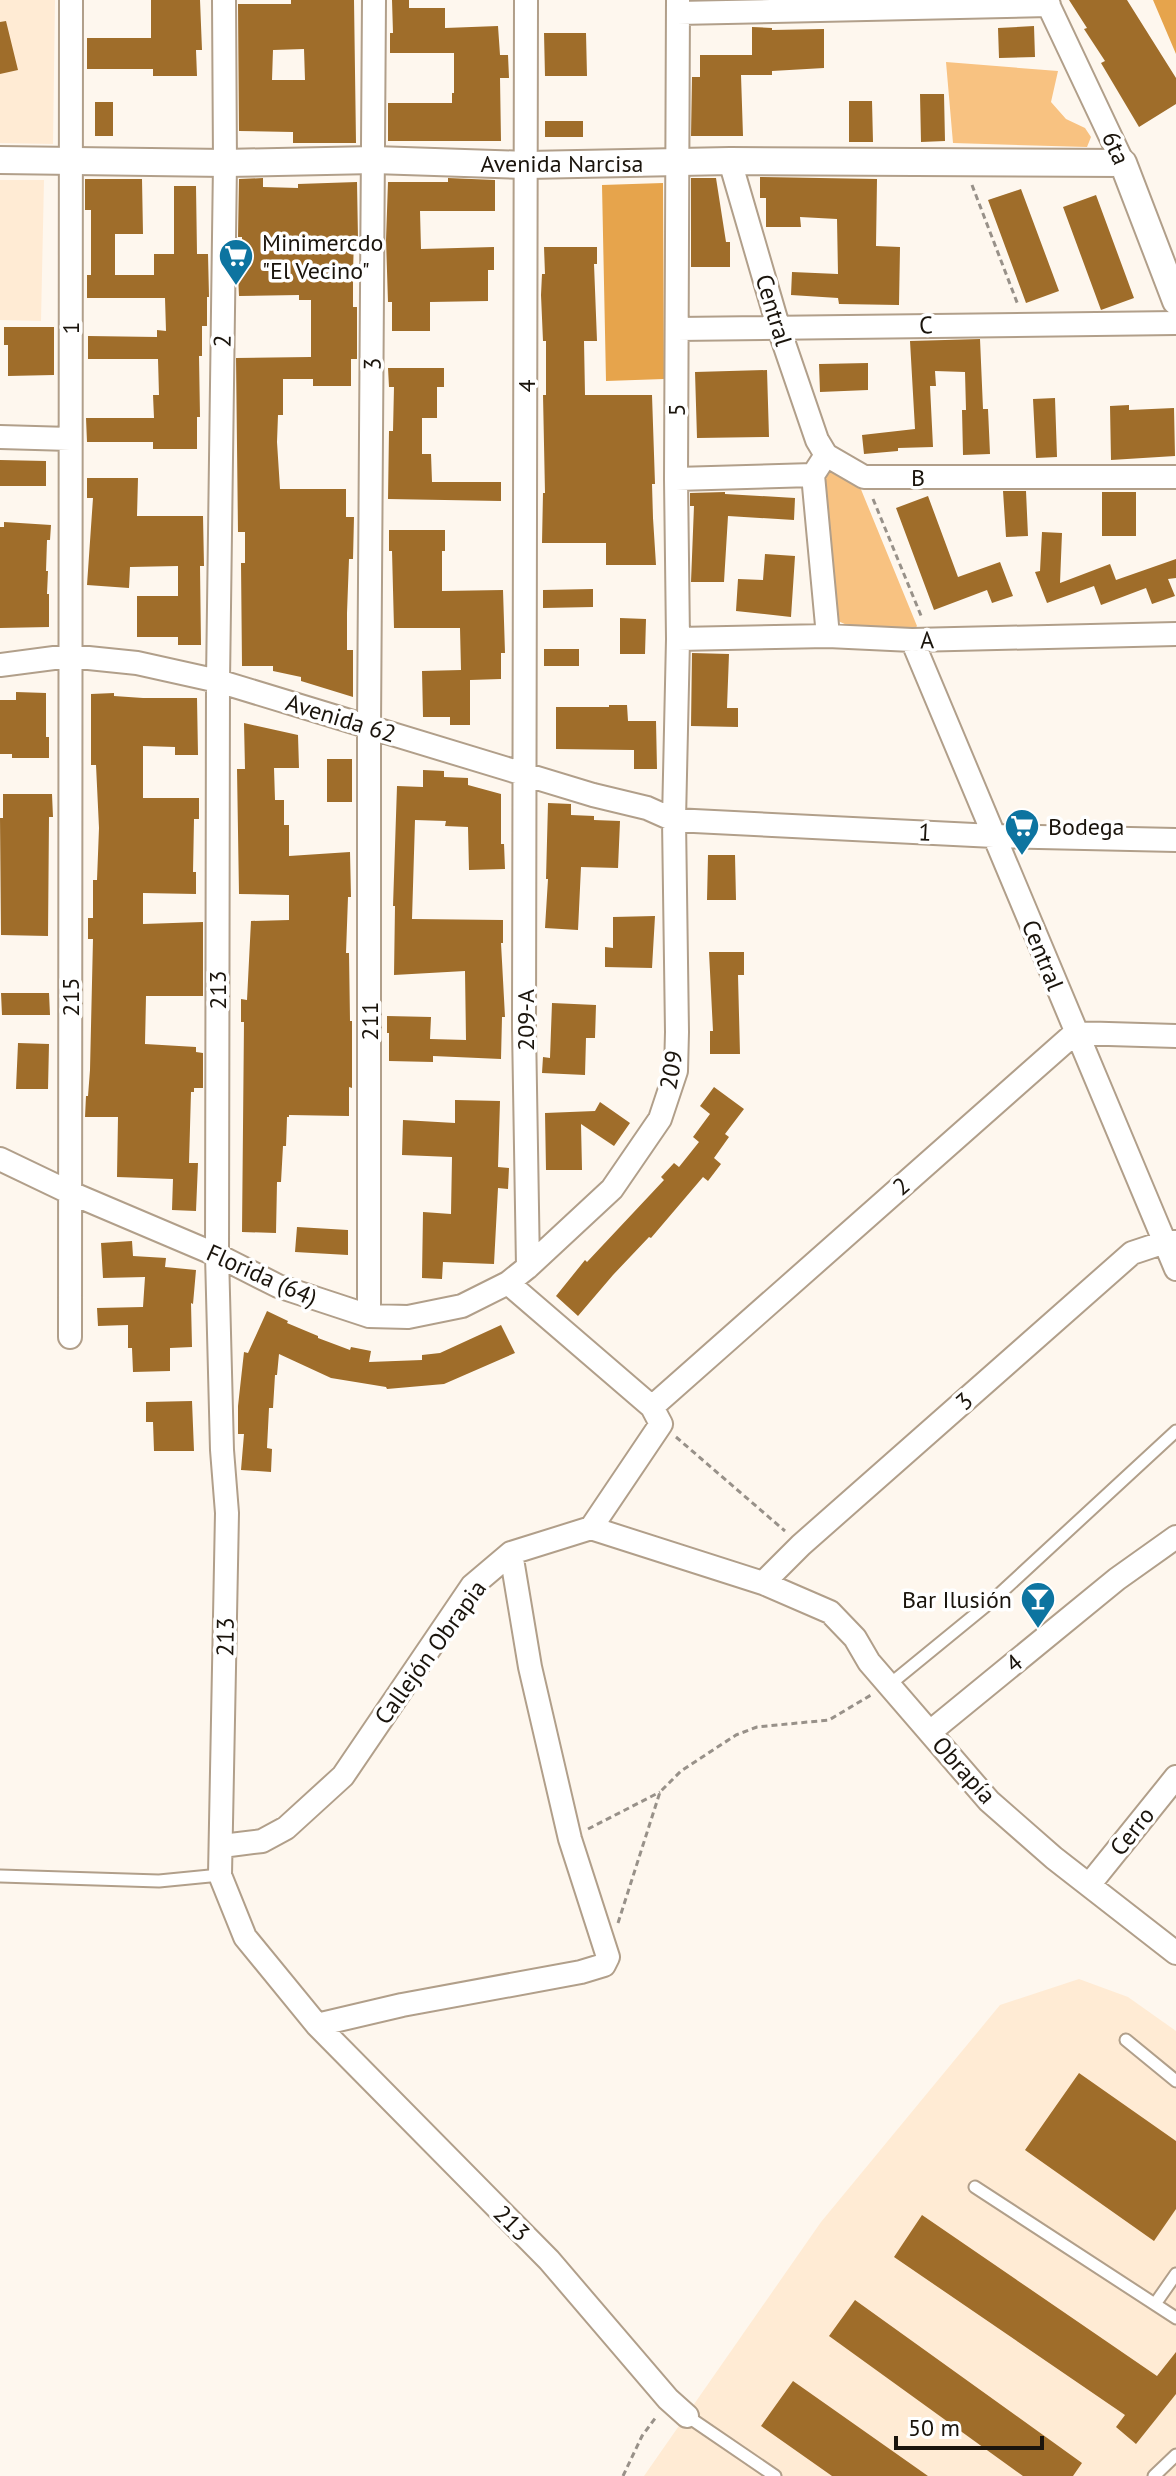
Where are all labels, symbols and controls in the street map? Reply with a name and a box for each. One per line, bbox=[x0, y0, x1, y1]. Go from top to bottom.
street label: 6ta bbox=[1095, 127, 1137, 169]
street label: Avenida Narcisa bbox=[481, 148, 643, 179]
place label: Minimercdo "El Vecino" bbox=[262, 227, 383, 286]
supermarket icon: Minimercdo "El Vecino" bbox=[217, 237, 255, 287]
street label: Central bbox=[748, 270, 800, 350]
street label: C bbox=[919, 309, 933, 341]
street label: 1 bbox=[55, 321, 86, 335]
street label: 2 bbox=[206, 334, 238, 348]
street label: 3 bbox=[356, 357, 388, 371]
street label: 4 bbox=[511, 379, 542, 393]
street label: 5 bbox=[661, 403, 692, 417]
street label: B bbox=[911, 462, 925, 493]
street label: A bbox=[920, 624, 934, 656]
street label: Avenida 62 bbox=[282, 687, 400, 749]
supermarket icon: Bodega bbox=[1003, 807, 1041, 857]
place label: Bodega bbox=[1048, 811, 1125, 842]
street label: 1 bbox=[918, 816, 932, 848]
street label: Central bbox=[1015, 915, 1071, 995]
street label: 213 bbox=[202, 970, 233, 1010]
street label: 215 bbox=[55, 977, 86, 1017]
street label: 209-A bbox=[510, 989, 541, 1051]
street label: 211 bbox=[354, 1001, 385, 1041]
street label: 209 bbox=[652, 1048, 690, 1092]
street label: 2 bbox=[886, 1170, 916, 1202]
street label: Florida (64) bbox=[202, 1237, 322, 1313]
street label: 3 bbox=[949, 1385, 979, 1417]
street label: Callejón Obrapia bbox=[367, 1574, 493, 1730]
bar icon: Bar Ilusión bbox=[1019, 1580, 1057, 1630]
place label: Bar Ilusión bbox=[902, 1584, 1012, 1615]
street label: 213 bbox=[209, 1617, 241, 1657]
street label: 4 bbox=[999, 1647, 1029, 1679]
street label: Obrapía bbox=[925, 1730, 1003, 1810]
street label: Cerro bbox=[1103, 1800, 1161, 1862]
street label: 213 bbox=[487, 2198, 537, 2248]
scale bar bbox=[896, 2400, 1042, 2450]
text: 50 m bbox=[908, 2412, 960, 2443]

